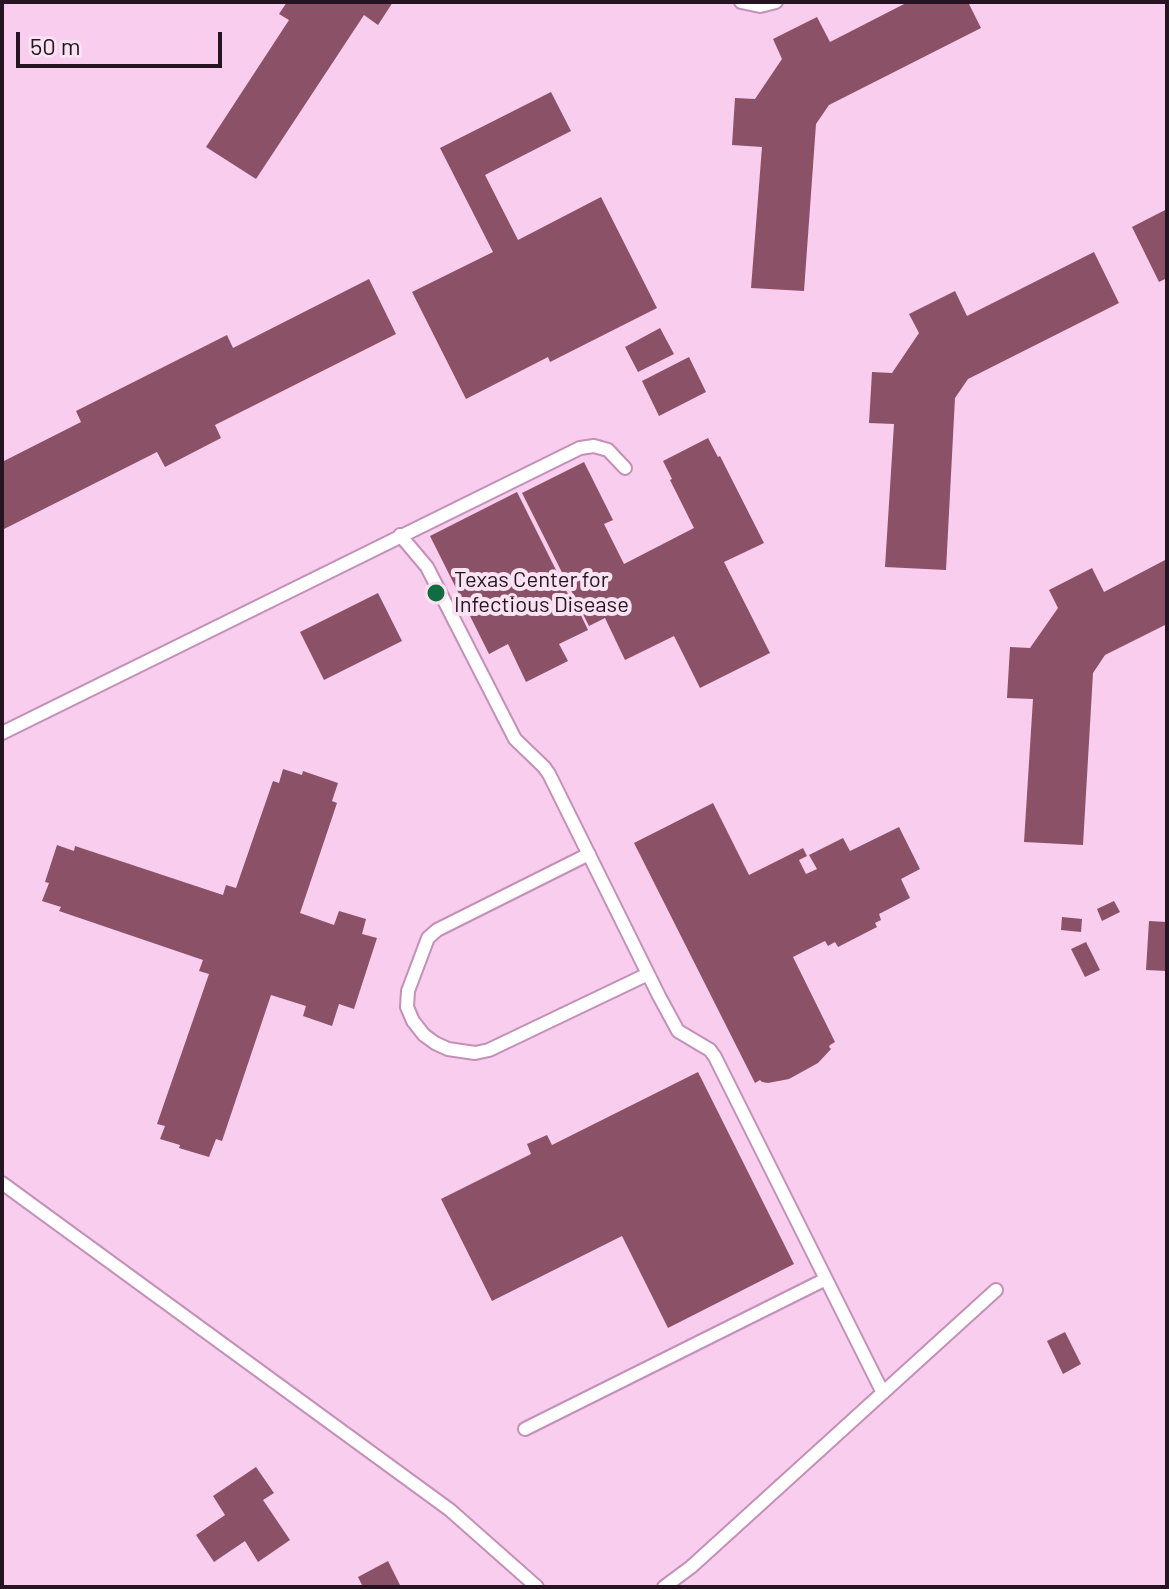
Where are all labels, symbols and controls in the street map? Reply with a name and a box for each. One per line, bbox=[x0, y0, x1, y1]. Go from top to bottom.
scale bar bbox=[20, 16, 226, 66]
text: 50 m bbox=[30, 31, 81, 60]
place label: Texas Center for Infectious Disease bbox=[454, 567, 629, 618]
marker: Texas Center for Infectious Disease bbox=[425, 582, 447, 604]

